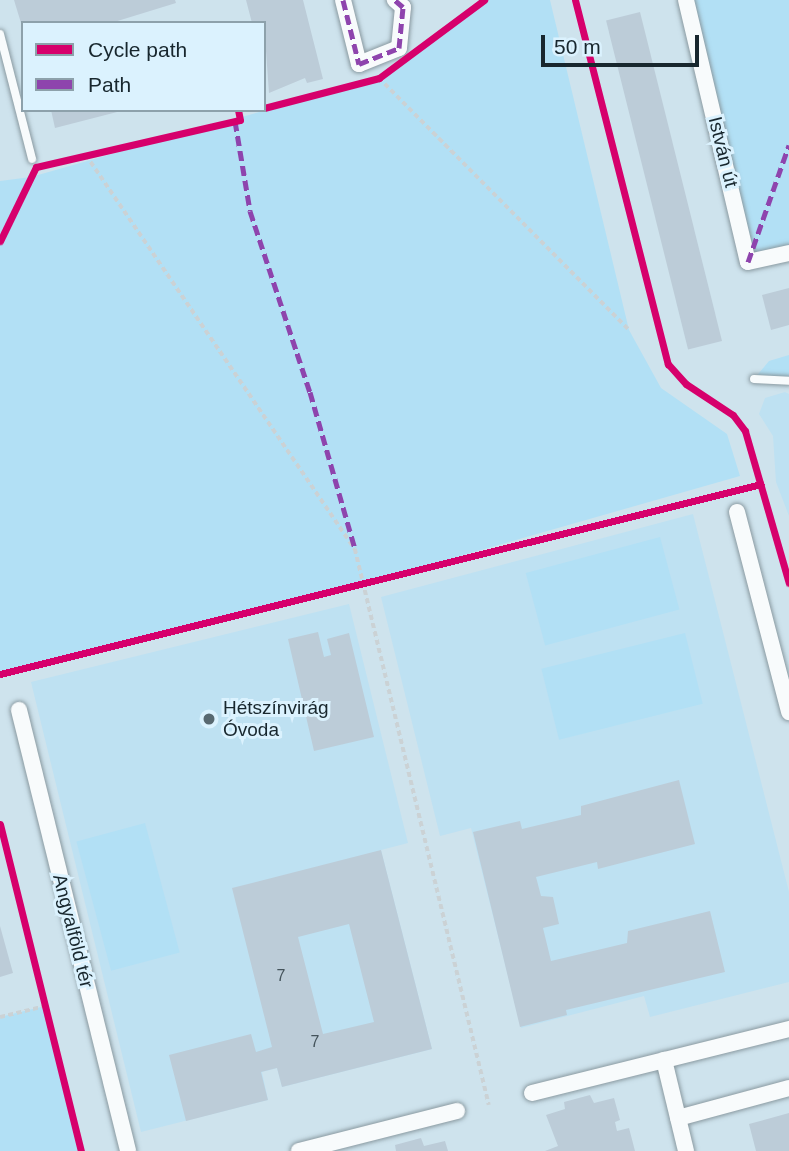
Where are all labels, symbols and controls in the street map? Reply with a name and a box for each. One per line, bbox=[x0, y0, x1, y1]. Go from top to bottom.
legend bbox=[21, 21, 266, 112]
scale bar bbox=[544, 21, 702, 65]
text: 50 m bbox=[554, 35, 601, 58]
text: Cycle path bbox=[88, 38, 187, 61]
text: Path bbox=[88, 73, 131, 96]
street label: István út bbox=[703, 114, 743, 190]
place label: Hétszínvirág Óvoda bbox=[223, 697, 329, 741]
marker: Hétszínvirág Óvoda bbox=[201, 711, 217, 727]
street label: Angyalföld tér bbox=[48, 872, 98, 990]
house number: 7 bbox=[277, 966, 285, 986]
house number: 7 bbox=[311, 1032, 319, 1052]

